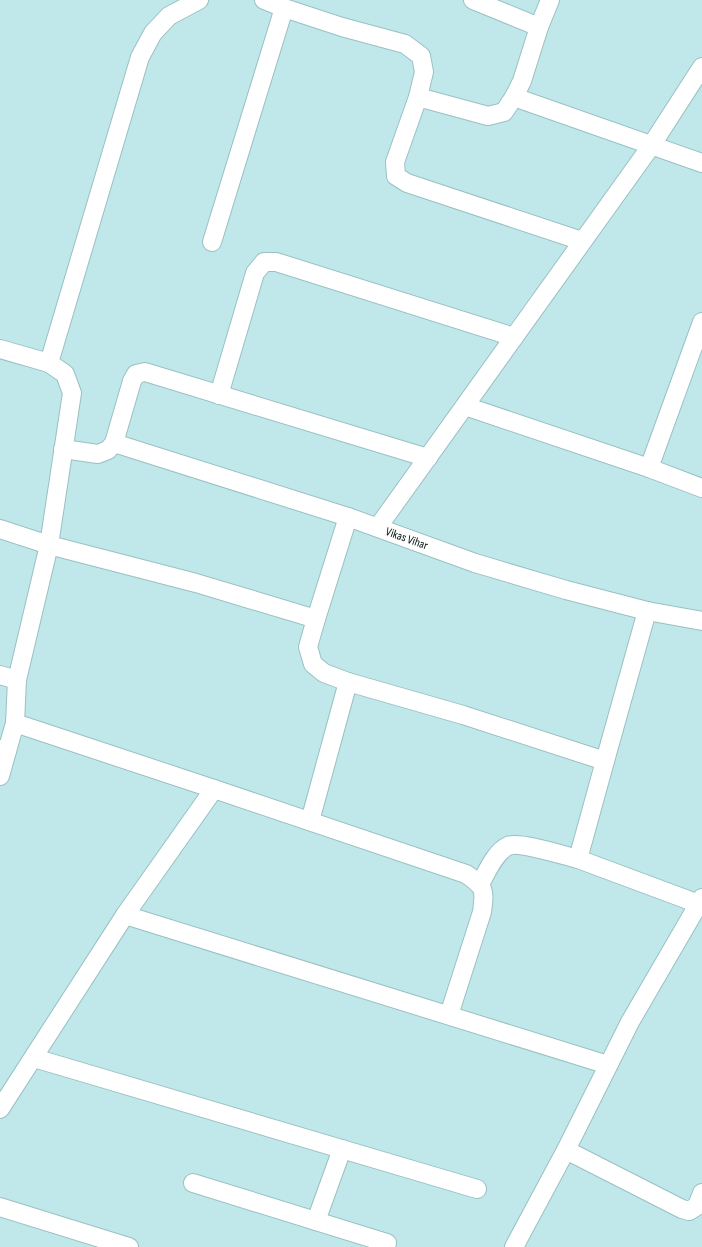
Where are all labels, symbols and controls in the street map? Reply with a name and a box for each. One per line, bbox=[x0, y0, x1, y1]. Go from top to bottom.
street label: Vikas Vihar bbox=[383, 524, 430, 554]

